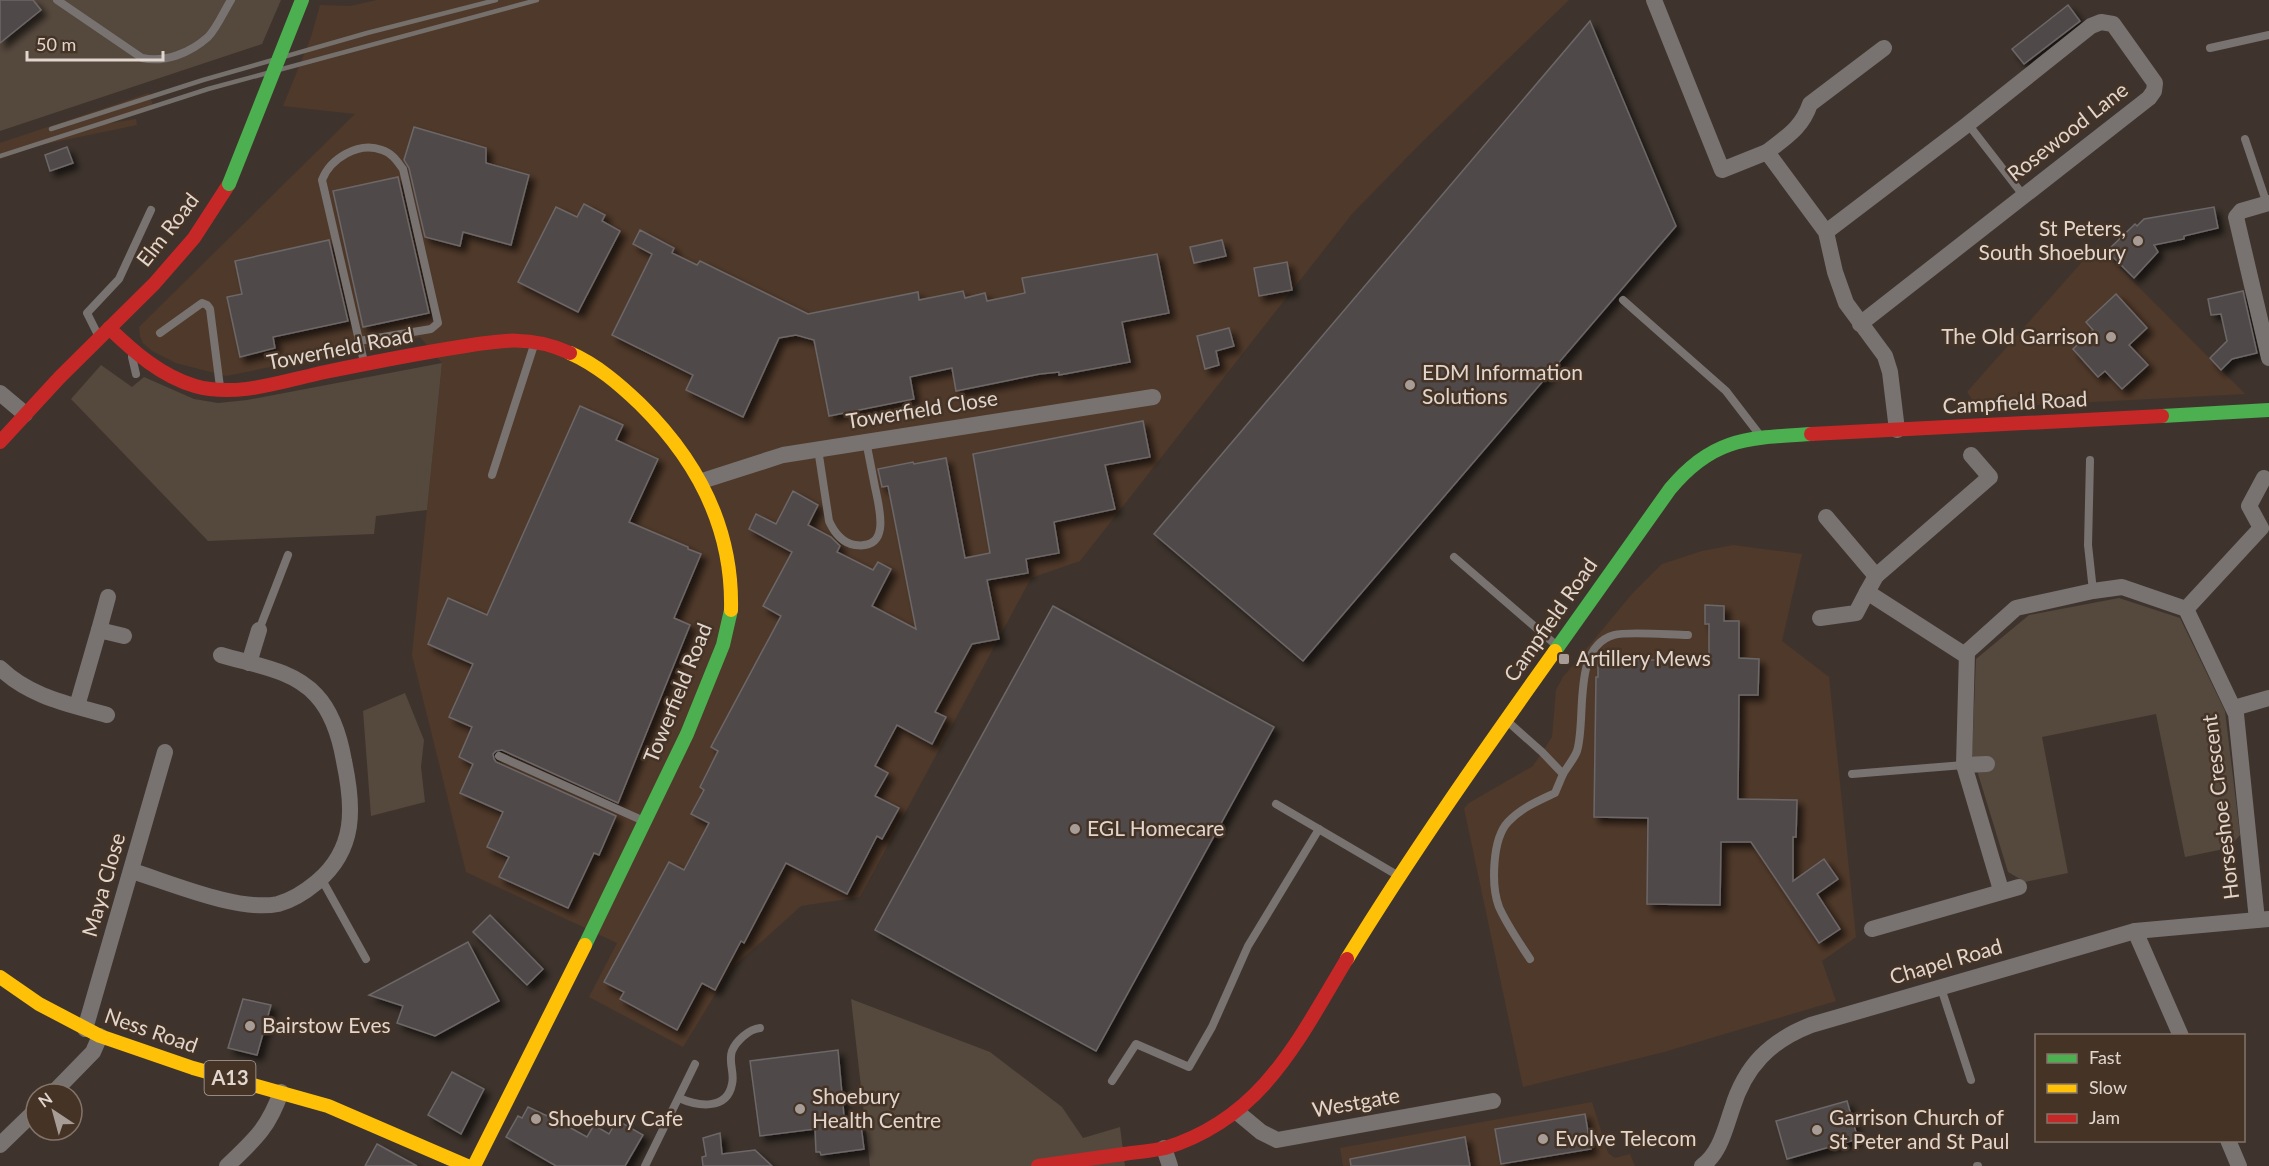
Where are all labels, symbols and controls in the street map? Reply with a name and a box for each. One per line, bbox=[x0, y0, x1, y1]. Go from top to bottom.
scale bar bbox=[27, 24, 164, 62]
text: 50 m bbox=[36, 33, 76, 55]
street label: Rosewood Lane bbox=[2002, 76, 2132, 186]
street label: Elm Road bbox=[130, 187, 203, 271]
place label: St Peters, South Shoebury bbox=[1979, 215, 2126, 264]
marker: St Peters, South Shoebury bbox=[2131, 234, 2145, 248]
street label: Towerfield Road bbox=[264, 321, 415, 374]
place label: The Old Garrison bbox=[1941, 323, 2099, 348]
marker: The Old Garrison bbox=[2104, 330, 2118, 344]
place label: EDM Information Solutions bbox=[1422, 359, 1583, 408]
marker: EDM Information Solutions bbox=[1403, 378, 1417, 392]
street label: Towerfield Close bbox=[844, 384, 999, 433]
street label: Campfield Road bbox=[1942, 385, 2088, 418]
street label: Campfield Road bbox=[1498, 553, 1602, 686]
street label: Towerfield Road bbox=[637, 619, 716, 766]
place label: Artillery Mews bbox=[1576, 645, 1711, 670]
marker: Artillery Mews bbox=[1557, 652, 1571, 666]
street label: Horseshoe Crescent bbox=[2196, 713, 2243, 901]
place label: EGL Homecare bbox=[1087, 815, 1224, 840]
marker: EGL Homecare bbox=[1068, 822, 1082, 836]
street label: Maya Close bbox=[76, 830, 129, 939]
street label: Chapel Road bbox=[1886, 933, 2005, 989]
street label: Ness Road bbox=[102, 1002, 201, 1057]
place label: Bairstow Eves bbox=[262, 1012, 391, 1037]
marker: Bairstow Eves bbox=[243, 1019, 257, 1033]
legend bbox=[2035, 1034, 2245, 1142]
text: Fast bbox=[2089, 1046, 2122, 1068]
road number: A13 bbox=[204, 1061, 256, 1095]
text: Slow bbox=[2089, 1076, 2127, 1098]
north arrow bbox=[24, 1082, 84, 1142]
street label: Westgate bbox=[1310, 1082, 1401, 1121]
place label: Shoebury Health Centre bbox=[812, 1083, 941, 1132]
text: N bbox=[34, 1088, 55, 1111]
marker: Shoebury Health Centre bbox=[793, 1102, 807, 1116]
place label: Garrison Church of St Peter and St Paul bbox=[1829, 1104, 2010, 1153]
place label: Shoebury Cafe bbox=[548, 1105, 683, 1130]
text: Jam bbox=[2089, 1106, 2120, 1128]
marker: Shoebury Cafe bbox=[529, 1112, 543, 1126]
marker: Garrison Church of St Peter and St Paul bbox=[1810, 1123, 1824, 1137]
place label: Evolve Telecom bbox=[1555, 1125, 1696, 1150]
marker: Evolve Telecom bbox=[1536, 1132, 1550, 1146]

